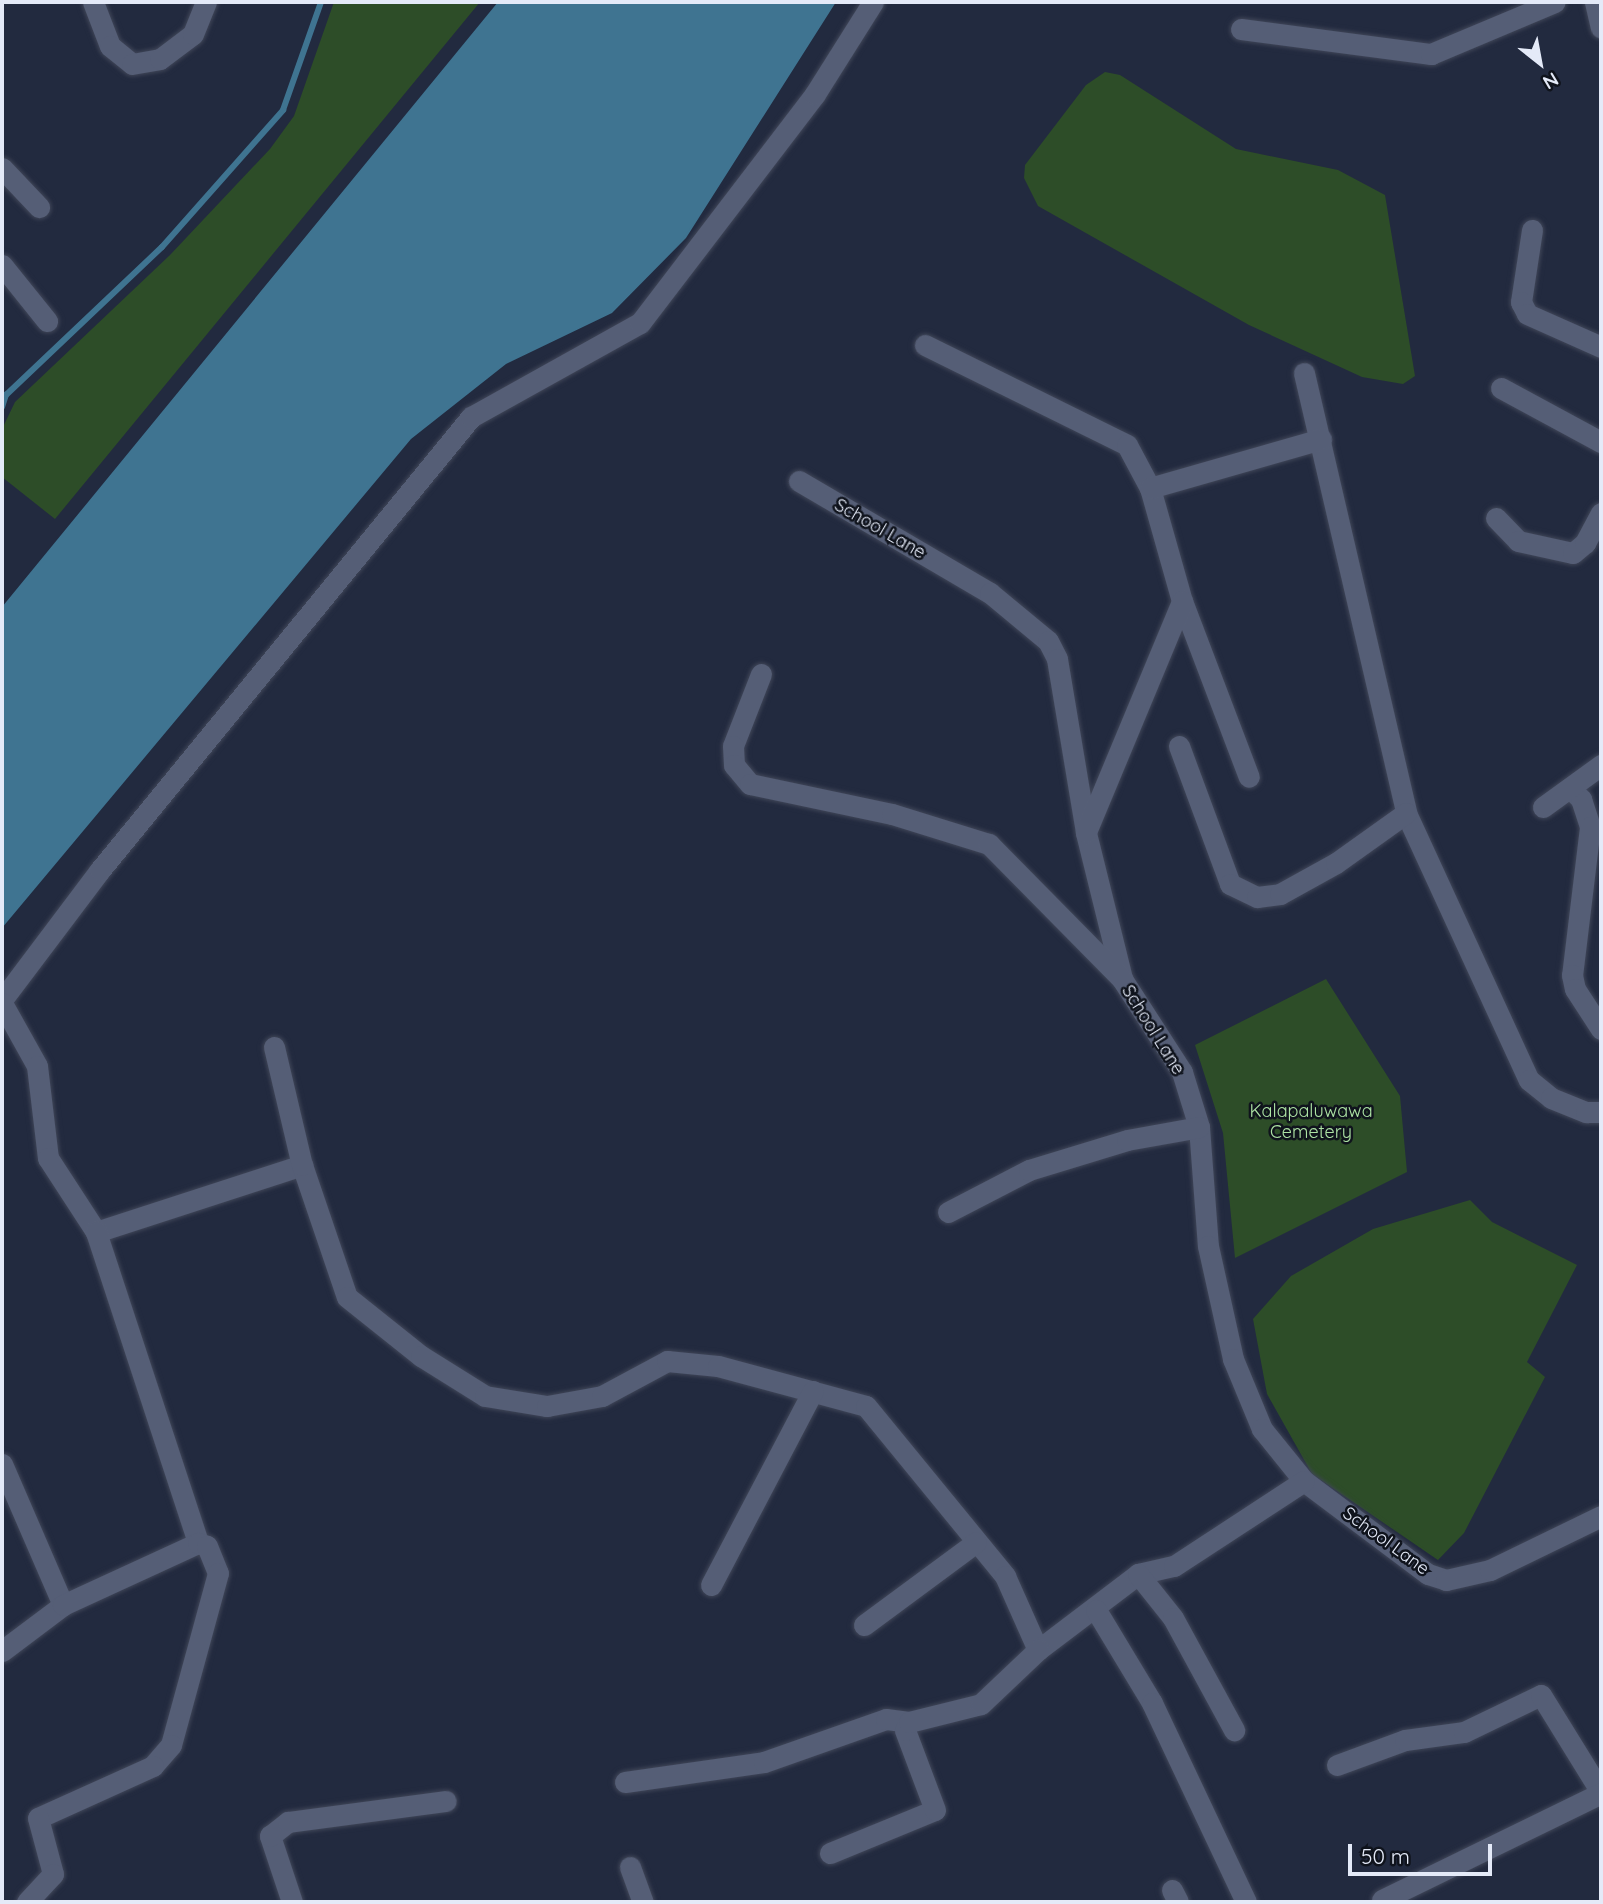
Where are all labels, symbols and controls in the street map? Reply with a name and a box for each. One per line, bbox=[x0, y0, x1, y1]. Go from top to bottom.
north arrow bbox=[1505, 28, 1575, 98]
text: N bbox=[1539, 67, 1563, 95]
street label: School Lane bbox=[831, 494, 929, 564]
street label: School Lane bbox=[1117, 981, 1189, 1079]
park label: Kalapaluwawa Cemetery bbox=[1249, 1101, 1373, 1144]
street label: School Lane bbox=[1339, 1502, 1433, 1580]
scale bar bbox=[1351, 1830, 1494, 1874]
text: 50 m bbox=[1361, 1843, 1410, 1869]

